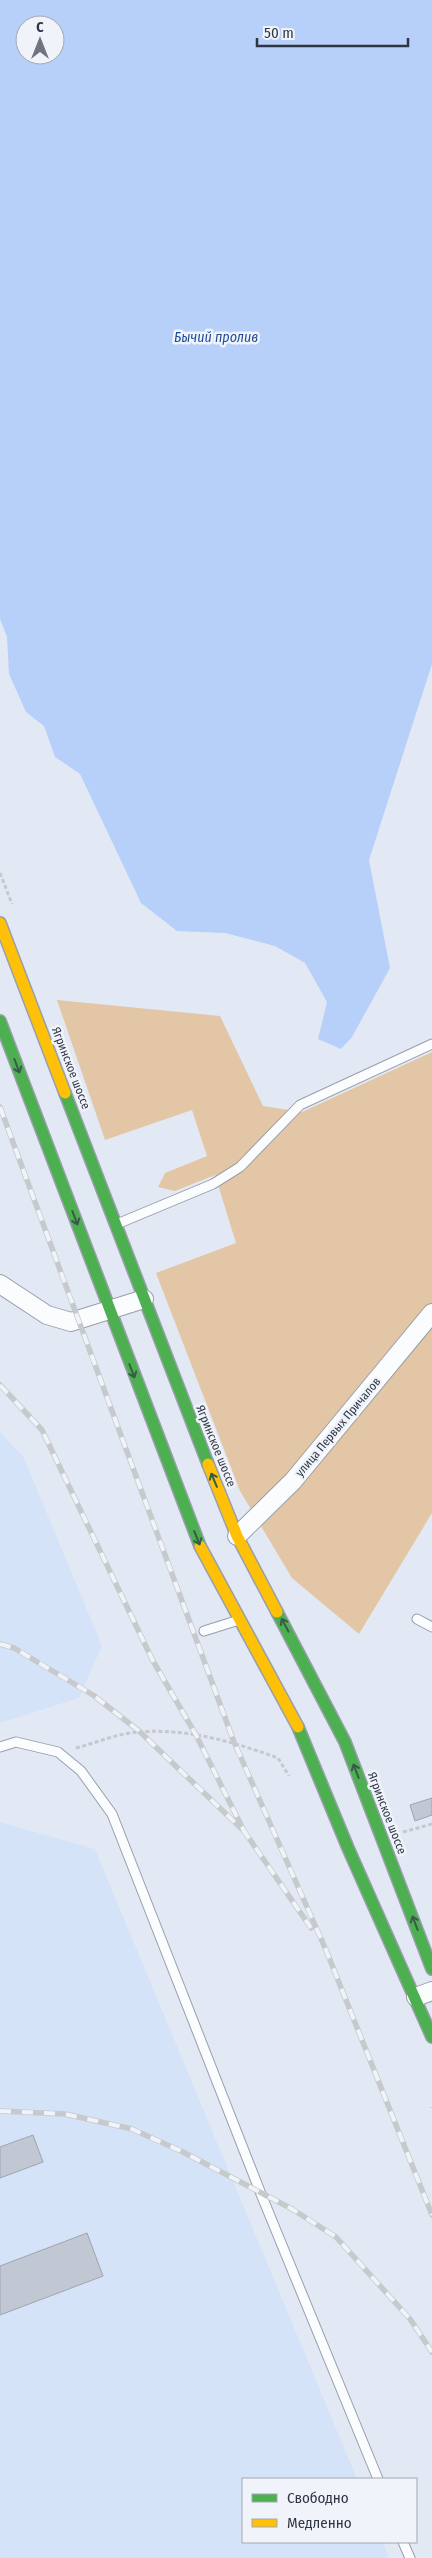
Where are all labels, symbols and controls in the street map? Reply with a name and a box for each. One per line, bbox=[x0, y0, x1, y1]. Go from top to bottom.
north arrow bbox=[15, 15, 65, 65]
scale bar bbox=[257, 15, 408, 47]
text: С bbox=[36, 19, 44, 36]
text: 50 m bbox=[264, 24, 294, 42]
water label: Бычий пролив bbox=[174, 329, 258, 346]
street label: Ягринское шоссе bbox=[49, 1025, 93, 1111]
one-way arrow bbox=[13, 1058, 22, 1074]
one-way arrow bbox=[71, 1210, 80, 1226]
one-way arrow bbox=[128, 1362, 137, 1378]
street label: улица Первых Причалов bbox=[292, 1375, 384, 1479]
street label: Ягринское шоссе bbox=[193, 1403, 239, 1489]
one-way arrow bbox=[208, 1473, 218, 1488]
one-way arrow bbox=[193, 1530, 202, 1546]
one-way arrow bbox=[280, 1619, 290, 1633]
one-way arrow bbox=[351, 1764, 361, 1779]
street label: Ягринское шоссе bbox=[365, 1770, 409, 1856]
one-way arrow bbox=[409, 1916, 419, 1931]
legend bbox=[242, 2478, 417, 2543]
text: Свободно bbox=[287, 2489, 349, 2507]
text: Медленно bbox=[287, 2514, 352, 2532]

